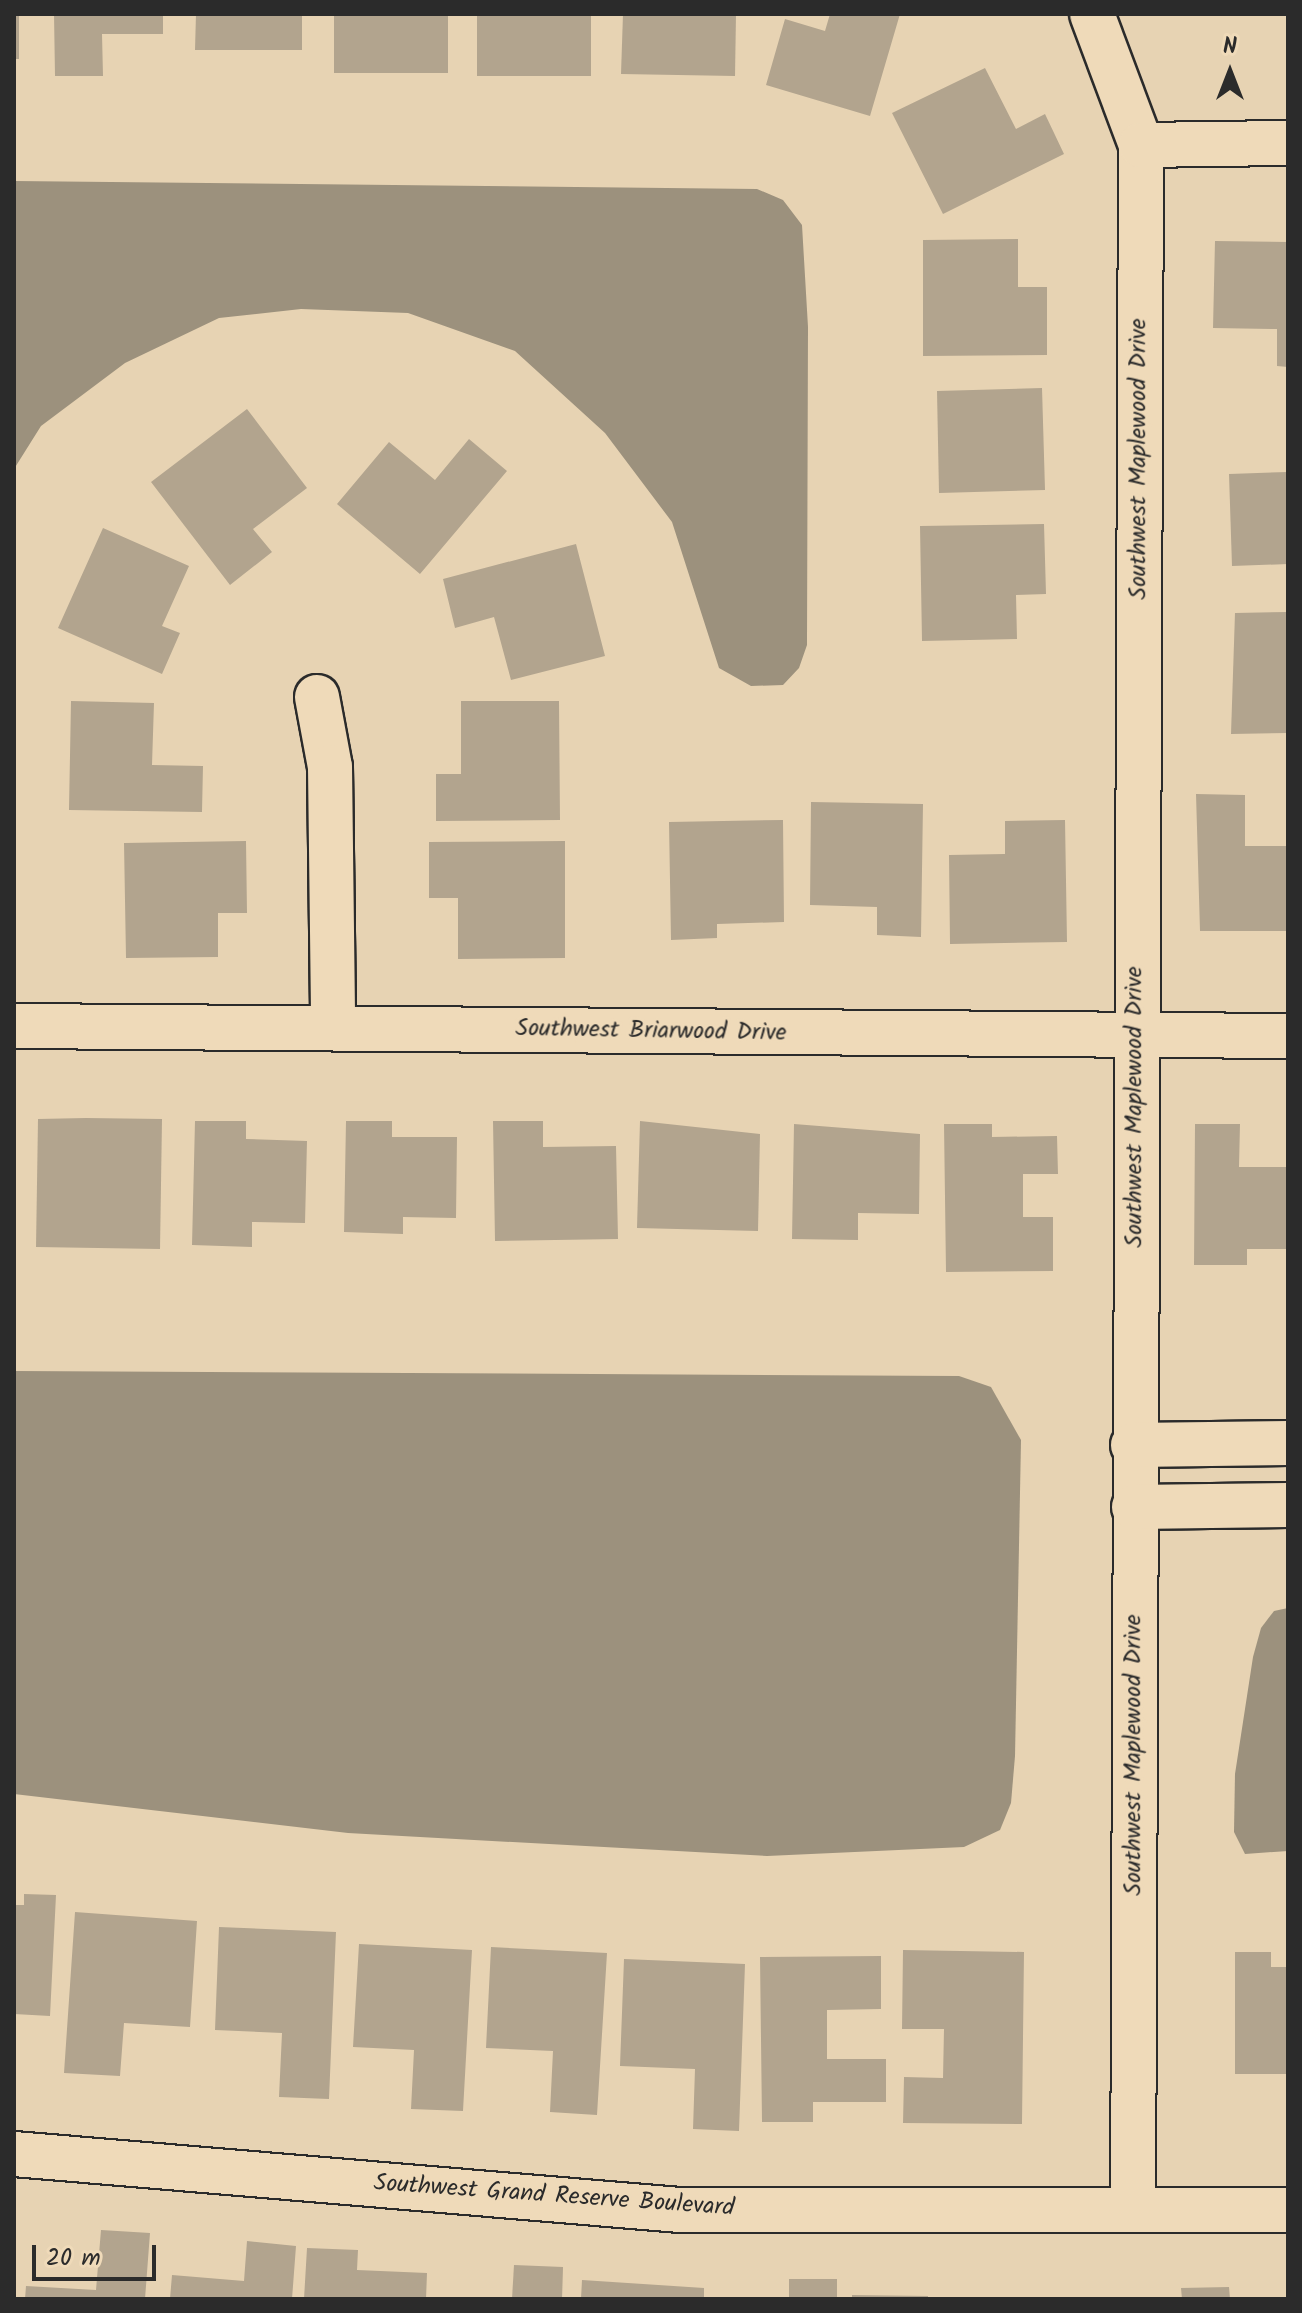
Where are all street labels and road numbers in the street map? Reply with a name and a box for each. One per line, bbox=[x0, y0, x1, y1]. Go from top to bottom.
street label: Southwest Maplewood Drive bbox=[1125, 318, 1153, 600]
street label: Southwest Maplewood Drive bbox=[1121, 966, 1149, 1248]
street label: Southwest Briarwood Drive bbox=[515, 1014, 787, 1048]
street label: Southwest Maplewood Drive bbox=[1120, 1614, 1148, 1896]
street label: Southwest Grand Reserve Boulevard bbox=[373, 2169, 735, 2223]

